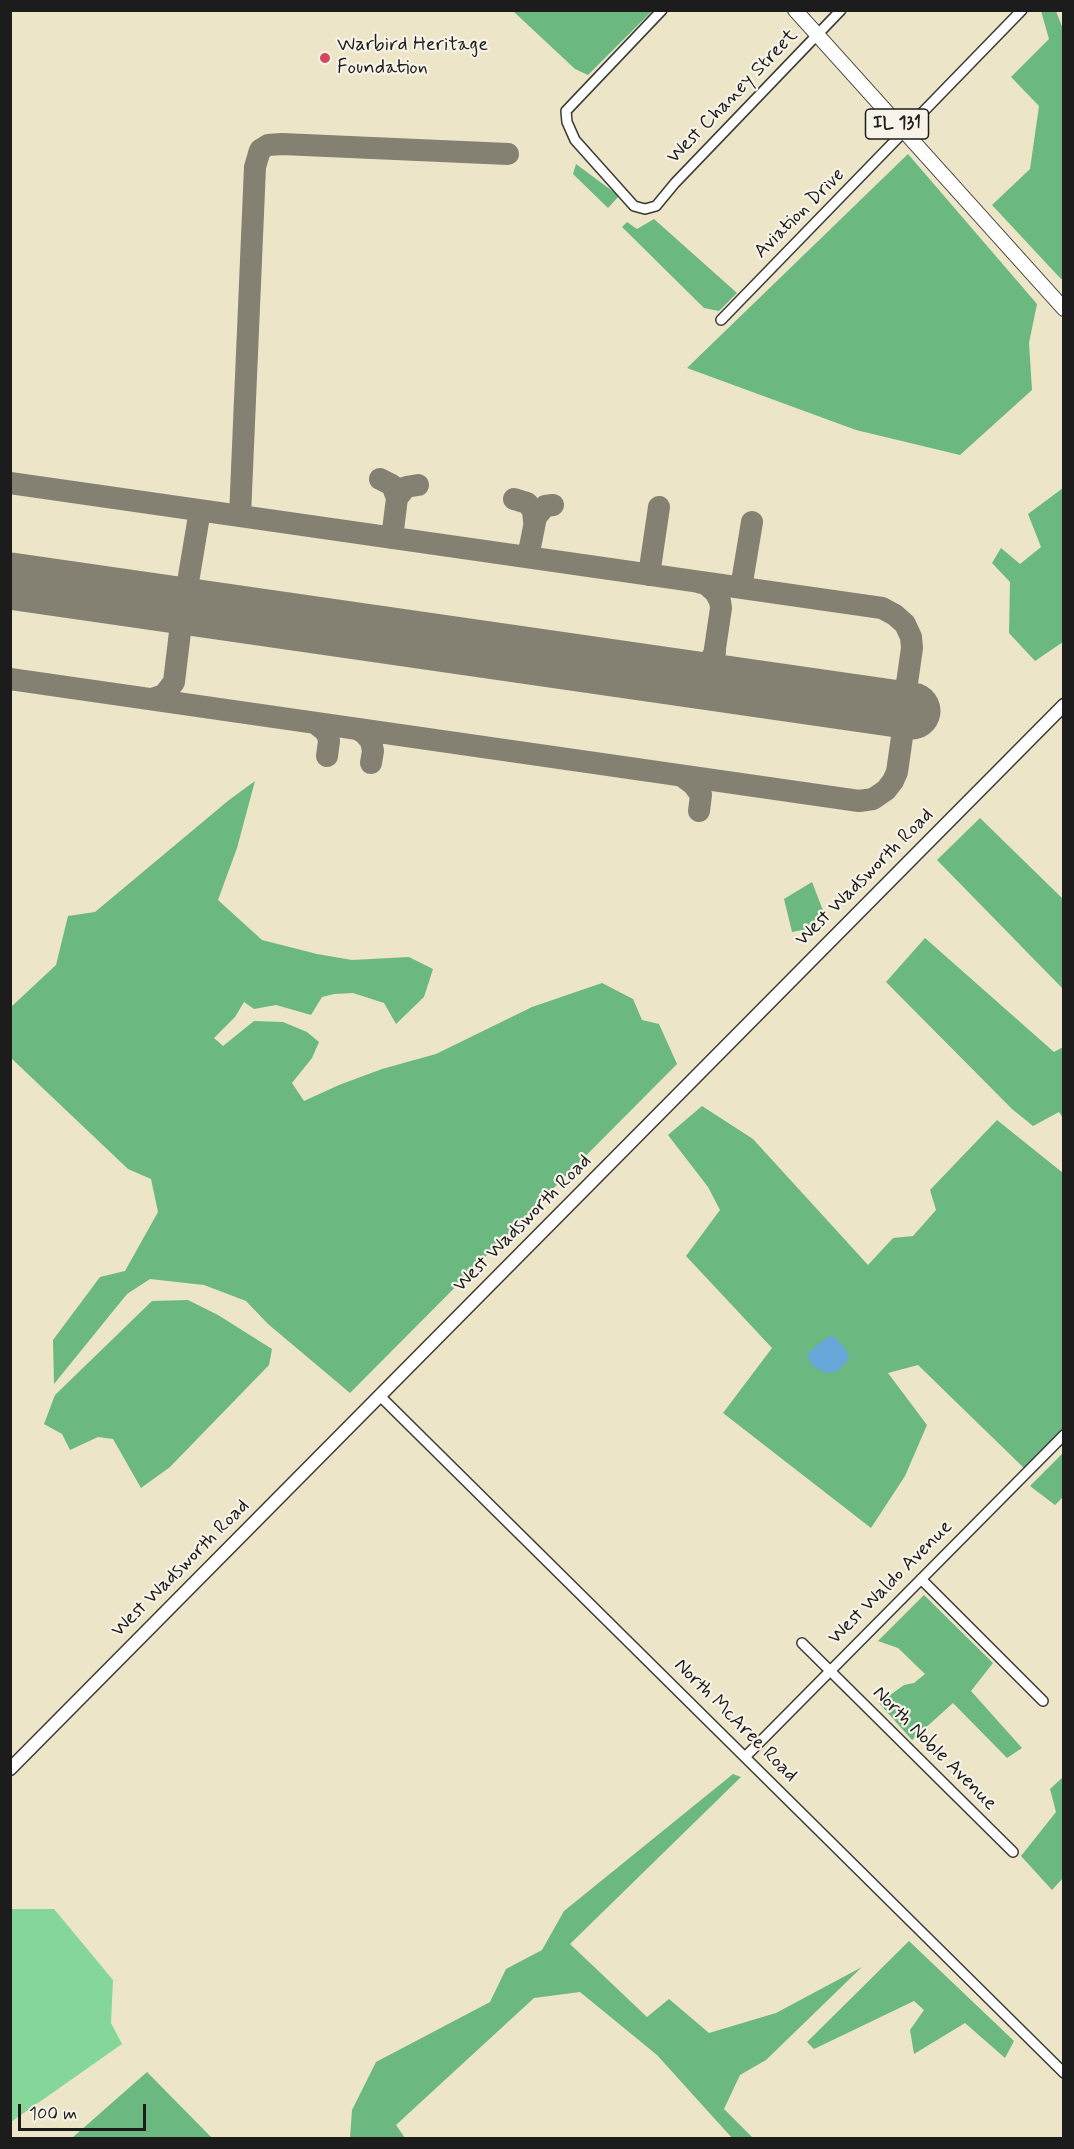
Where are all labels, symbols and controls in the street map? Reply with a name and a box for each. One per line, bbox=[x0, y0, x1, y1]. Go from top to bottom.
street label: West Chaney Street bbox=[662, 25, 804, 169]
place label: Warbird Heritage Foundation bbox=[337, 34, 488, 81]
marker: Warbird Heritage Foundation bbox=[318, 51, 332, 65]
road number: IL 131 bbox=[866, 109, 928, 139]
street label: Aviation Drive bbox=[750, 164, 850, 264]
street label: West Wadsworth Road bbox=[791, 804, 939, 952]
street label: West Wadsworth Road bbox=[449, 1150, 597, 1298]
street label: West Wadsworth Road bbox=[107, 1495, 255, 1643]
street label: West Waldo Avenue bbox=[824, 1516, 958, 1650]
street label: North McAree Road bbox=[668, 1654, 802, 1788]
street label: North Noble Avenue bbox=[867, 1682, 1001, 1816]
scale bar bbox=[21, 2092, 148, 2130]
text: 100 m bbox=[29, 2102, 77, 2126]

